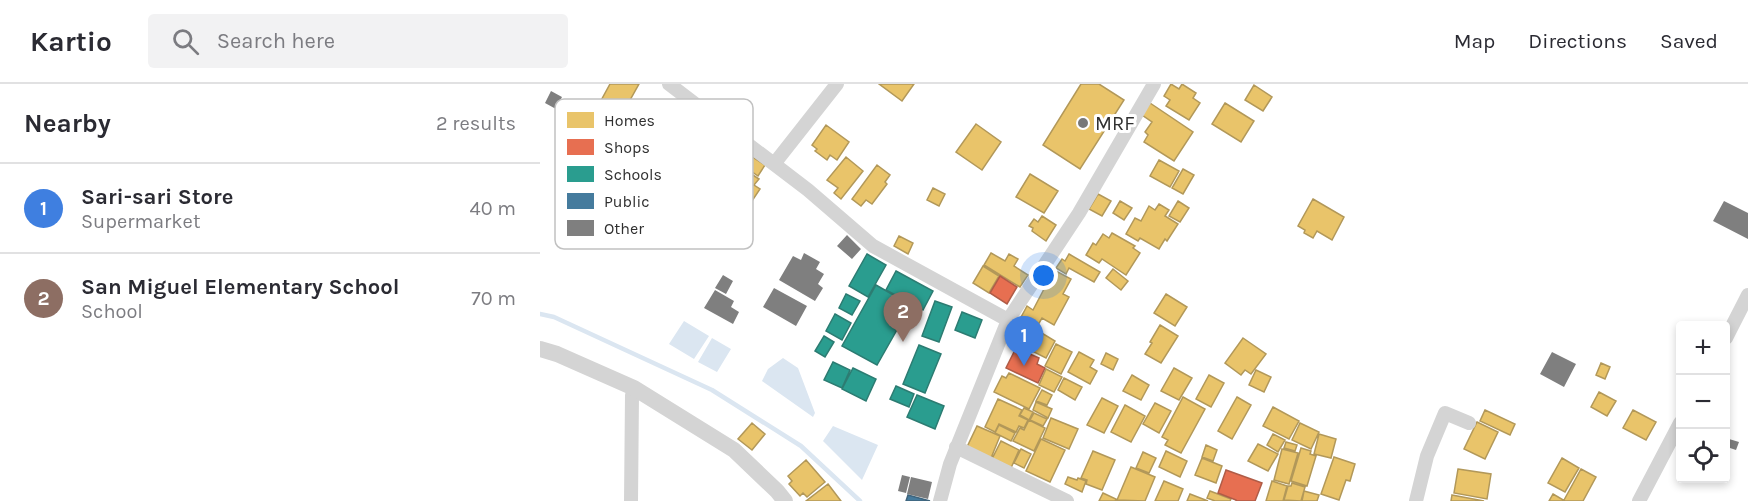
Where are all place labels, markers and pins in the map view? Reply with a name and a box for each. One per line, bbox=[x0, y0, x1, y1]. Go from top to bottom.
place label: MRF bbox=[1095, 112, 1135, 135]
marker: MRF bbox=[1076, 116, 1090, 130]
pin: 2 bbox=[884, 292, 922, 342]
pin: 1 bbox=[1004, 316, 1044, 366]

